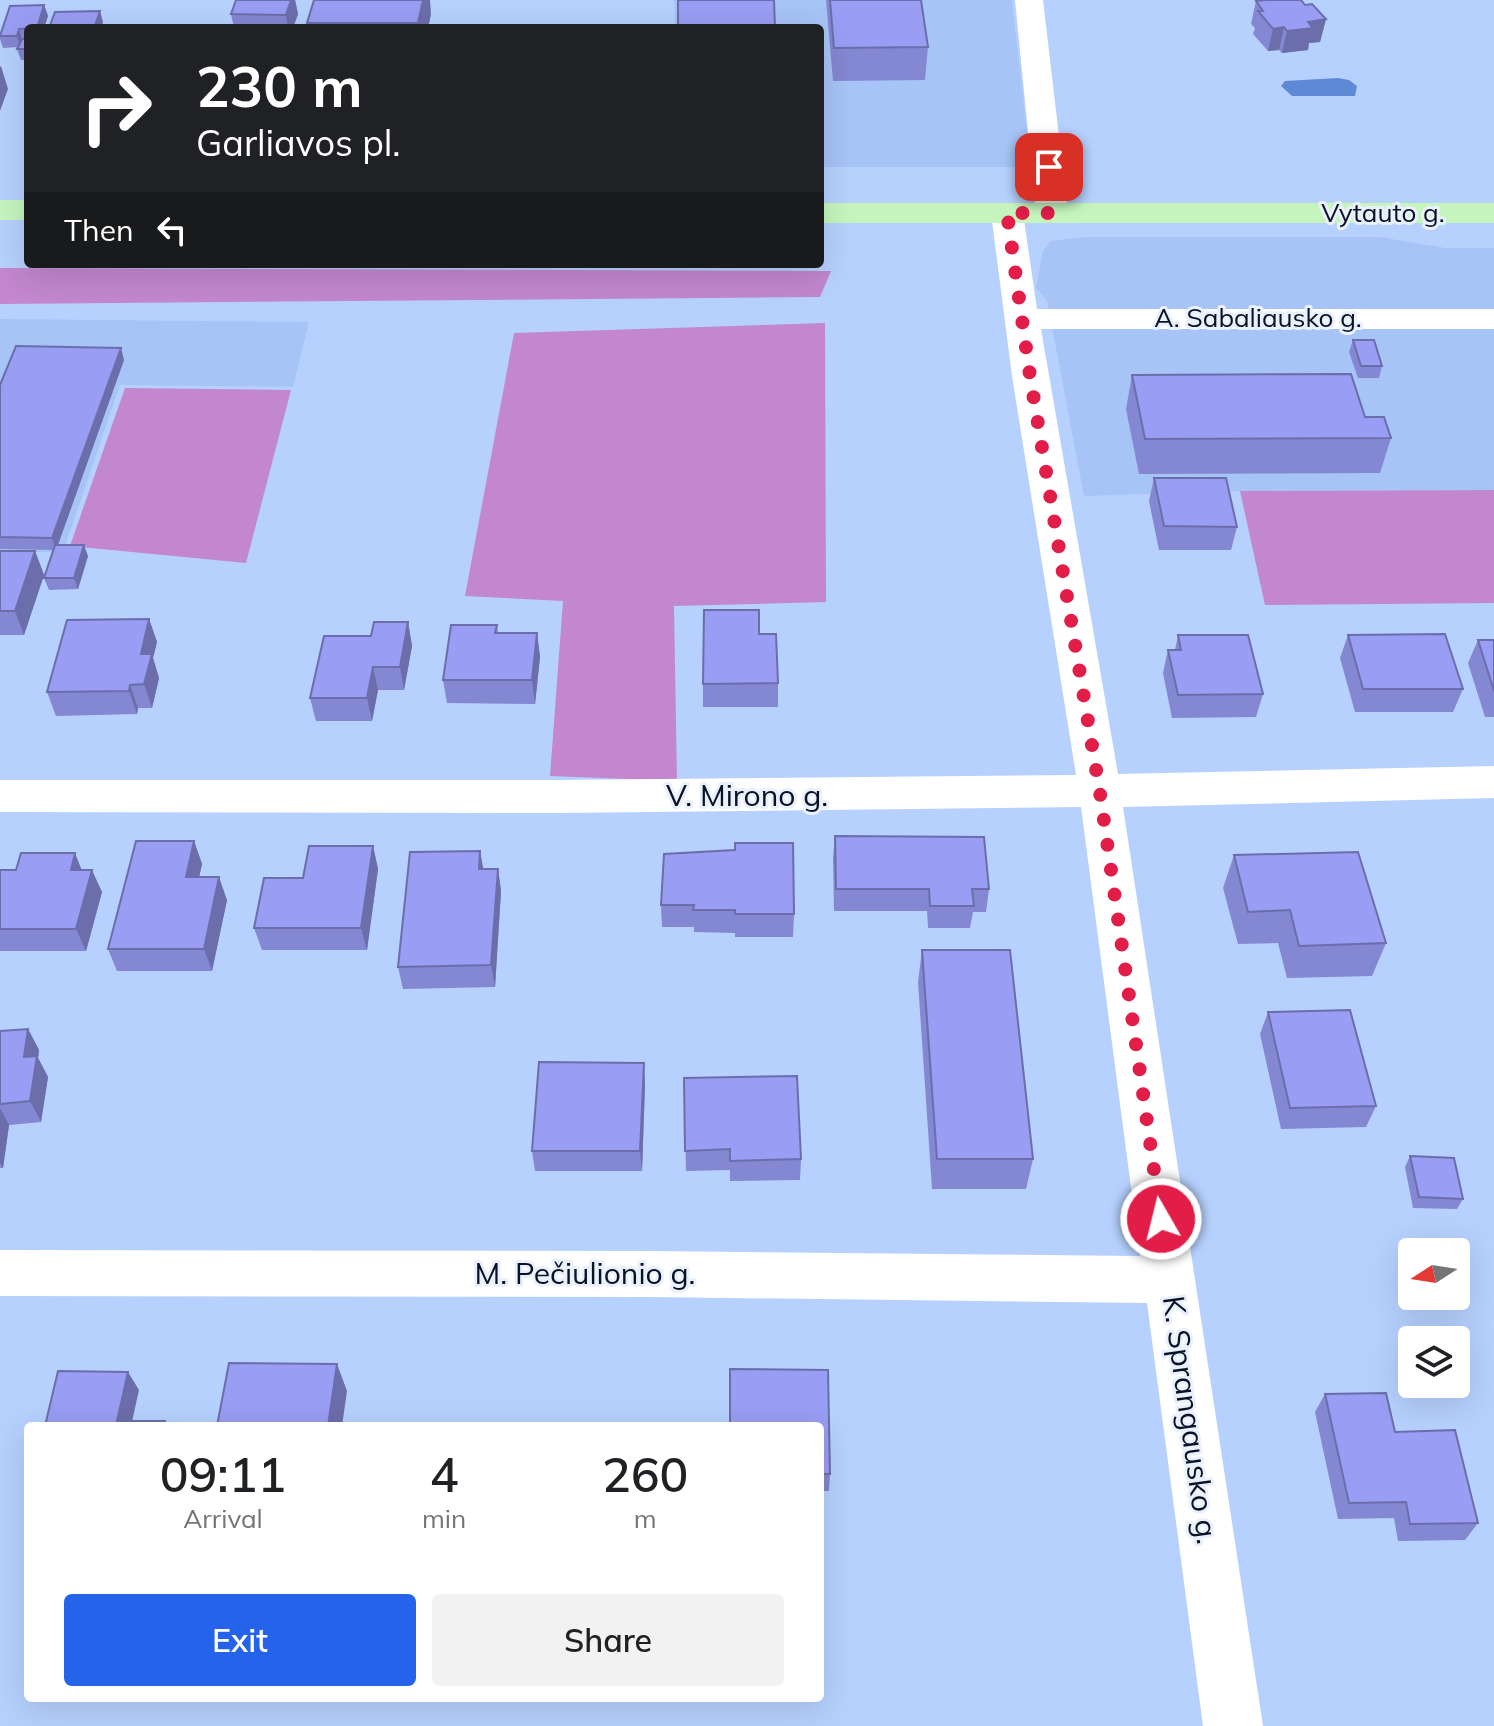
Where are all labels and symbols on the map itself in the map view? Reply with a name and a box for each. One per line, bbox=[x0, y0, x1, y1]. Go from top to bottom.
pin bbox=[1015, 133, 1083, 201]
street label: Vytauto g. bbox=[1321, 196, 1445, 229]
street label: A. Sabaliausko g. bbox=[1154, 301, 1362, 334]
street label: V. Mirono g. bbox=[666, 776, 828, 814]
position arrow bbox=[1119, 1177, 1203, 1261]
north arrow bbox=[1398, 1238, 1470, 1310]
street label: M. Pečiulionio g. bbox=[475, 1254, 695, 1292]
street label: K. Sprangausko g. bbox=[1155, 1293, 1227, 1546]

